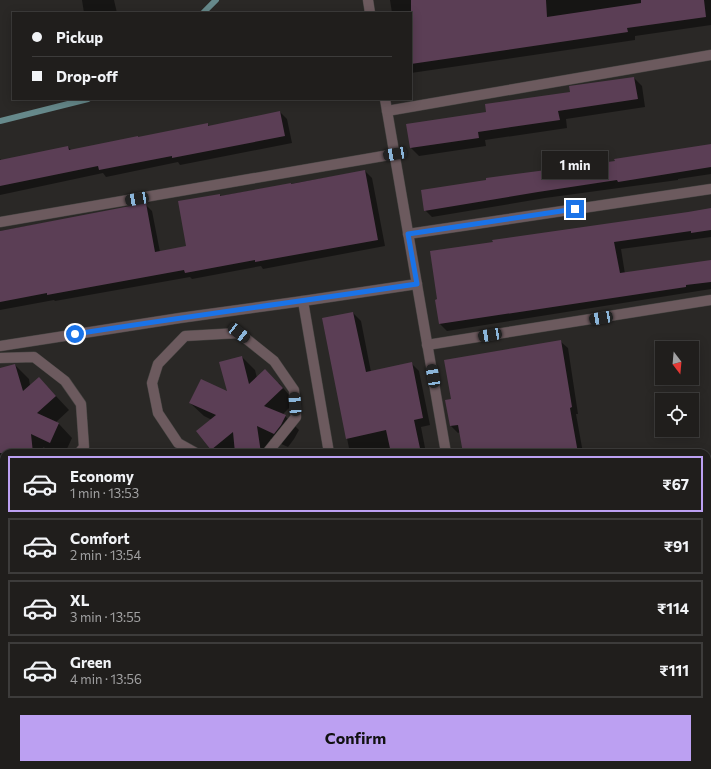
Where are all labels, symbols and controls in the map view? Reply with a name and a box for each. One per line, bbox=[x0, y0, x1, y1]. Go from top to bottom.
text: Pickup bbox=[56, 28, 103, 46]
text: Drop-off bbox=[56, 67, 118, 85]
car bbox=[382, 146, 408, 162]
callout: 1 min bbox=[542, 151, 608, 179]
text: 1 min bbox=[560, 157, 590, 173]
car bbox=[124, 191, 150, 207]
route end bbox=[566, 200, 584, 218]
car bbox=[588, 310, 614, 326]
car bbox=[226, 321, 252, 345]
route start bbox=[66, 325, 84, 343]
car bbox=[477, 327, 503, 343]
north arrow bbox=[655, 341, 699, 385]
map controls bbox=[655, 341, 699, 437]
car bbox=[425, 363, 441, 389]
car bbox=[288, 392, 302, 416]
button: locate bbox=[655, 393, 699, 437]
icon: car bbox=[22, 466, 58, 502]
text: Economy bbox=[70, 467, 134, 485]
text: ₹67 bbox=[662, 475, 689, 493]
text: 1 min · 13:53 bbox=[70, 485, 139, 501]
icon: car bbox=[22, 528, 58, 564]
text: Comfort bbox=[70, 529, 130, 547]
text: ₹91 bbox=[664, 537, 689, 555]
text: 2 min · 13:54 bbox=[70, 547, 141, 563]
icon: car bbox=[22, 590, 58, 626]
text: XL bbox=[70, 591, 89, 609]
text: ₹114 bbox=[657, 599, 689, 617]
text: 3 min · 13:55 bbox=[70, 609, 141, 625]
icon: car bbox=[22, 652, 58, 688]
text: Green bbox=[70, 653, 111, 671]
text: ₹111 bbox=[659, 661, 689, 679]
text: 4 min · 13:56 bbox=[70, 671, 142, 687]
button: Confirm bbox=[20, 715, 691, 761]

